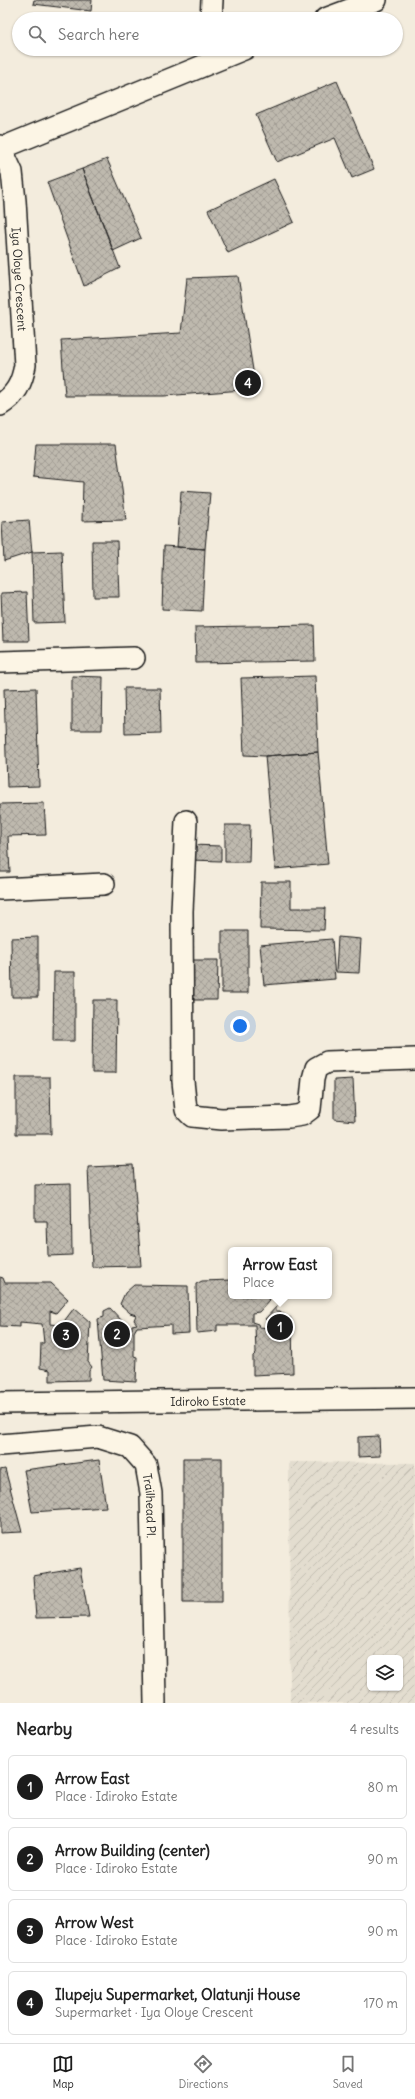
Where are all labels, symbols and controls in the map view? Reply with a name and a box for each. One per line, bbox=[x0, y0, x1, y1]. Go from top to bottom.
search box bbox=[12, 12, 403, 56]
icon: search bbox=[26, 23, 48, 45]
text: Search here bbox=[58, 25, 139, 44]
street label: Iya Oloye Crescent bbox=[9, 227, 30, 331]
pin: 4 bbox=[235, 368, 261, 398]
your location bbox=[230, 1016, 250, 1036]
popup bbox=[228, 1247, 332, 1299]
text: Arrow East bbox=[243, 1255, 317, 1274]
text: Place bbox=[243, 1274, 274, 1291]
pin: 1 bbox=[267, 1312, 293, 1342]
pin: 2 bbox=[104, 1319, 130, 1349]
pin: 3 bbox=[53, 1320, 79, 1350]
street label: Idiroko Estate bbox=[170, 1393, 246, 1408]
street label: Trailhead Pl. bbox=[140, 1472, 159, 1538]
map controls bbox=[367, 1655, 403, 1691]
button: layers bbox=[367, 1655, 403, 1691]
text: Nearby bbox=[16, 1718, 72, 1740]
text: 4 results bbox=[350, 1721, 399, 1738]
text: Arrow East bbox=[55, 1769, 130, 1788]
text: 1 bbox=[27, 1779, 33, 1796]
text: 80 m bbox=[367, 1779, 398, 1796]
text: Place · Idiroko Estate bbox=[55, 1788, 178, 1805]
text: Arrow Building (center) bbox=[55, 1841, 210, 1860]
text: 2 bbox=[26, 1851, 34, 1868]
text: 90 m bbox=[367, 1851, 398, 1868]
text: Place · Idiroko Estate bbox=[55, 1860, 178, 1877]
text: Arrow West bbox=[55, 1913, 134, 1932]
text: 3 bbox=[26, 1923, 34, 1940]
text: 90 m bbox=[367, 1923, 398, 1940]
text: Place · Idiroko Estate bbox=[55, 1932, 178, 1949]
text: Ilupeju Supermarket, Olatunji House bbox=[55, 1985, 300, 2004]
text: 4 bbox=[26, 1995, 34, 2012]
text: 170 m bbox=[363, 1995, 398, 2012]
text: Supermarket · Iya Oloye Crescent bbox=[55, 2004, 253, 2021]
tab: Map bbox=[52, 2053, 74, 2091]
tab: Directions bbox=[179, 2053, 228, 2091]
tab: Saved bbox=[333, 2053, 363, 2091]

